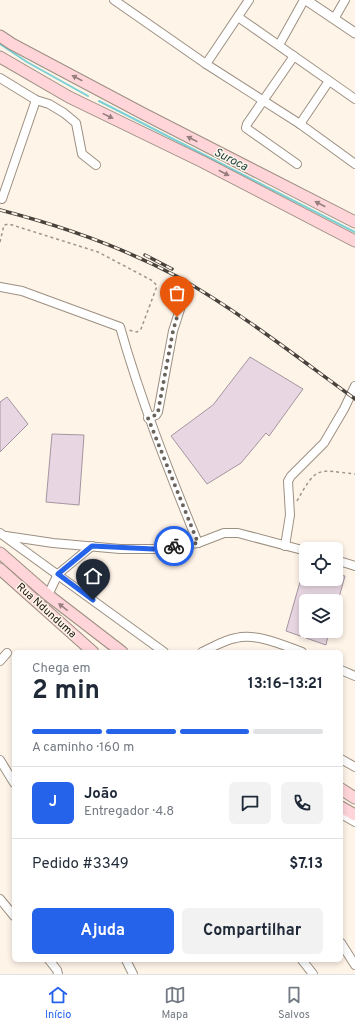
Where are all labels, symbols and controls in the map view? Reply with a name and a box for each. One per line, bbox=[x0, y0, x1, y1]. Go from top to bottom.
one-way arrow bbox=[71, 75, 83, 82]
one-way arrow bbox=[102, 113, 113, 119]
one-way arrow bbox=[186, 135, 198, 142]
water label: Suroca bbox=[211, 145, 251, 176]
one-way arrow bbox=[219, 170, 230, 176]
one-way arrow bbox=[315, 201, 326, 207]
pin bbox=[160, 276, 194, 317]
icon: bag bbox=[166, 282, 188, 304]
courier bbox=[154, 526, 194, 566]
icon: bike bbox=[163, 535, 185, 557]
map controls bbox=[299, 542, 343, 638]
button: locate bbox=[299, 542, 343, 586]
pin bbox=[76, 559, 110, 600]
icon: home bbox=[82, 565, 104, 587]
street label: Rua Ndunduma bbox=[13, 580, 79, 642]
button: layers bbox=[299, 594, 343, 638]
one-way arrow bbox=[58, 603, 69, 611]
text: Chega em bbox=[32, 661, 91, 677]
text: 2 min bbox=[32, 675, 100, 708]
text: 13:16–13:21 bbox=[248, 675, 323, 694]
text: A caminho · 160 m bbox=[32, 740, 134, 756]
button: chat bbox=[229, 782, 271, 824]
button: phone bbox=[281, 782, 323, 824]
text: João bbox=[84, 785, 118, 804]
text: J bbox=[49, 793, 57, 812]
text: Entregador · 4.8 bbox=[84, 804, 174, 820]
text: Pedido #3349 bbox=[32, 855, 129, 874]
text: $7.13 bbox=[289, 855, 323, 874]
button: Ajuda bbox=[32, 908, 174, 954]
button: Compartilhar bbox=[182, 908, 323, 954]
tab: Início bbox=[45, 984, 72, 1022]
tab: Mapa bbox=[161, 984, 188, 1022]
tab: Salvos bbox=[278, 984, 310, 1022]

